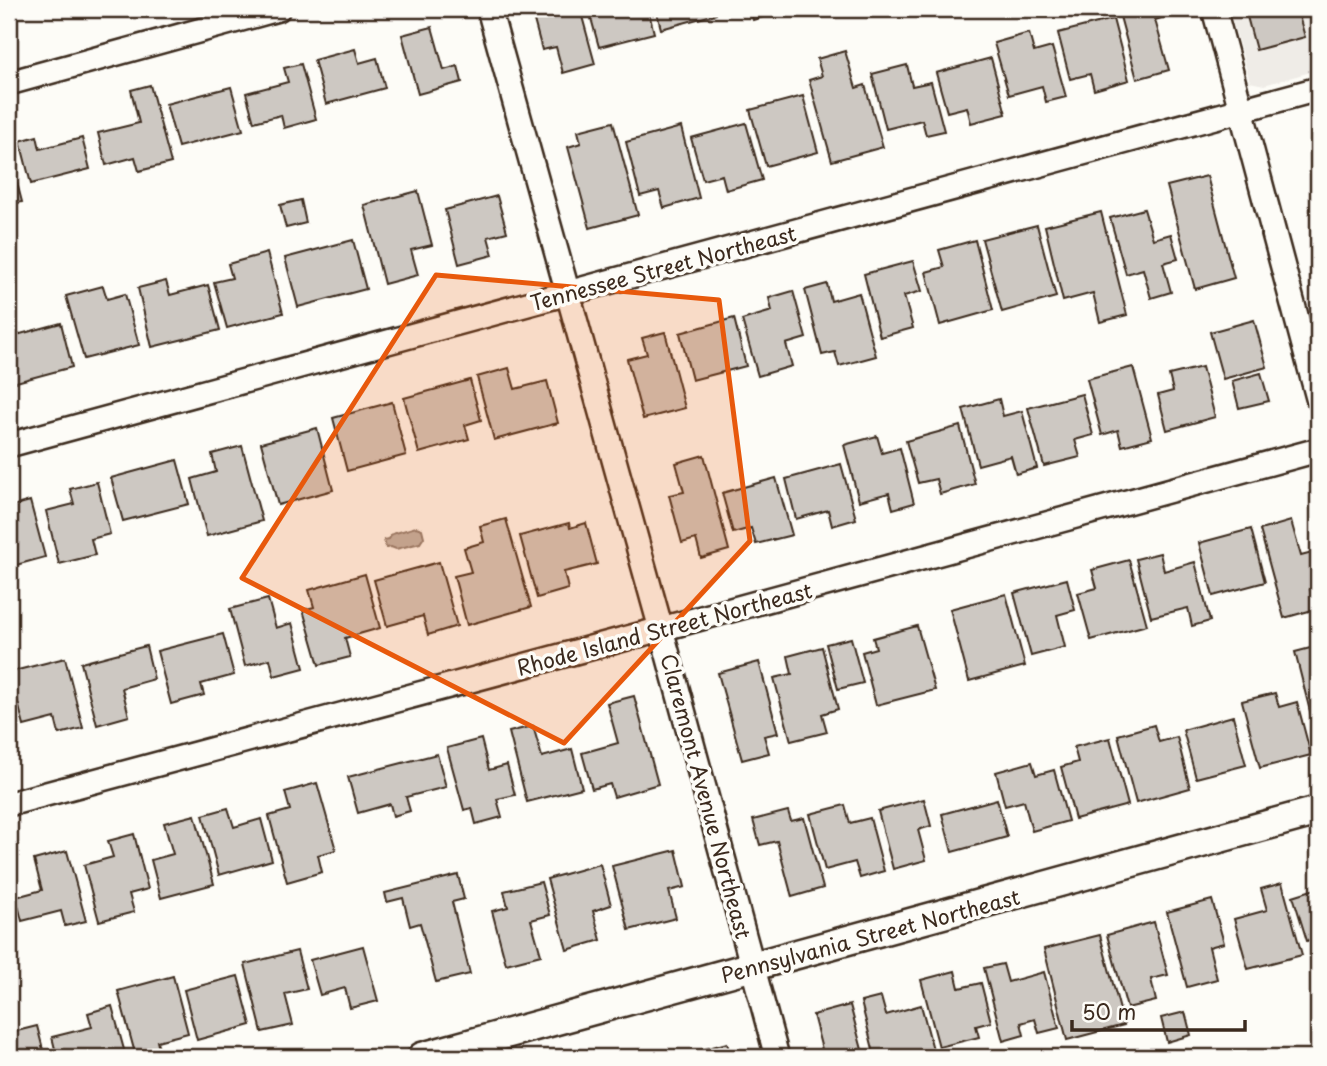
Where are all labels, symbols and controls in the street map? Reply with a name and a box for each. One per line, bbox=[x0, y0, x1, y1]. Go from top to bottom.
street label: Tennessee Street Northeast bbox=[527, 216, 799, 318]
street label: Rhode Island Street Northeast bbox=[513, 573, 815, 683]
street label: Claremont Avenue Northeast bbox=[653, 650, 761, 942]
street label: Pennsylvania Street Northeast bbox=[717, 880, 1023, 990]
scale bar bbox=[1072, 989, 1245, 1033]
text: 50 m bbox=[1082, 995, 1136, 1027]

